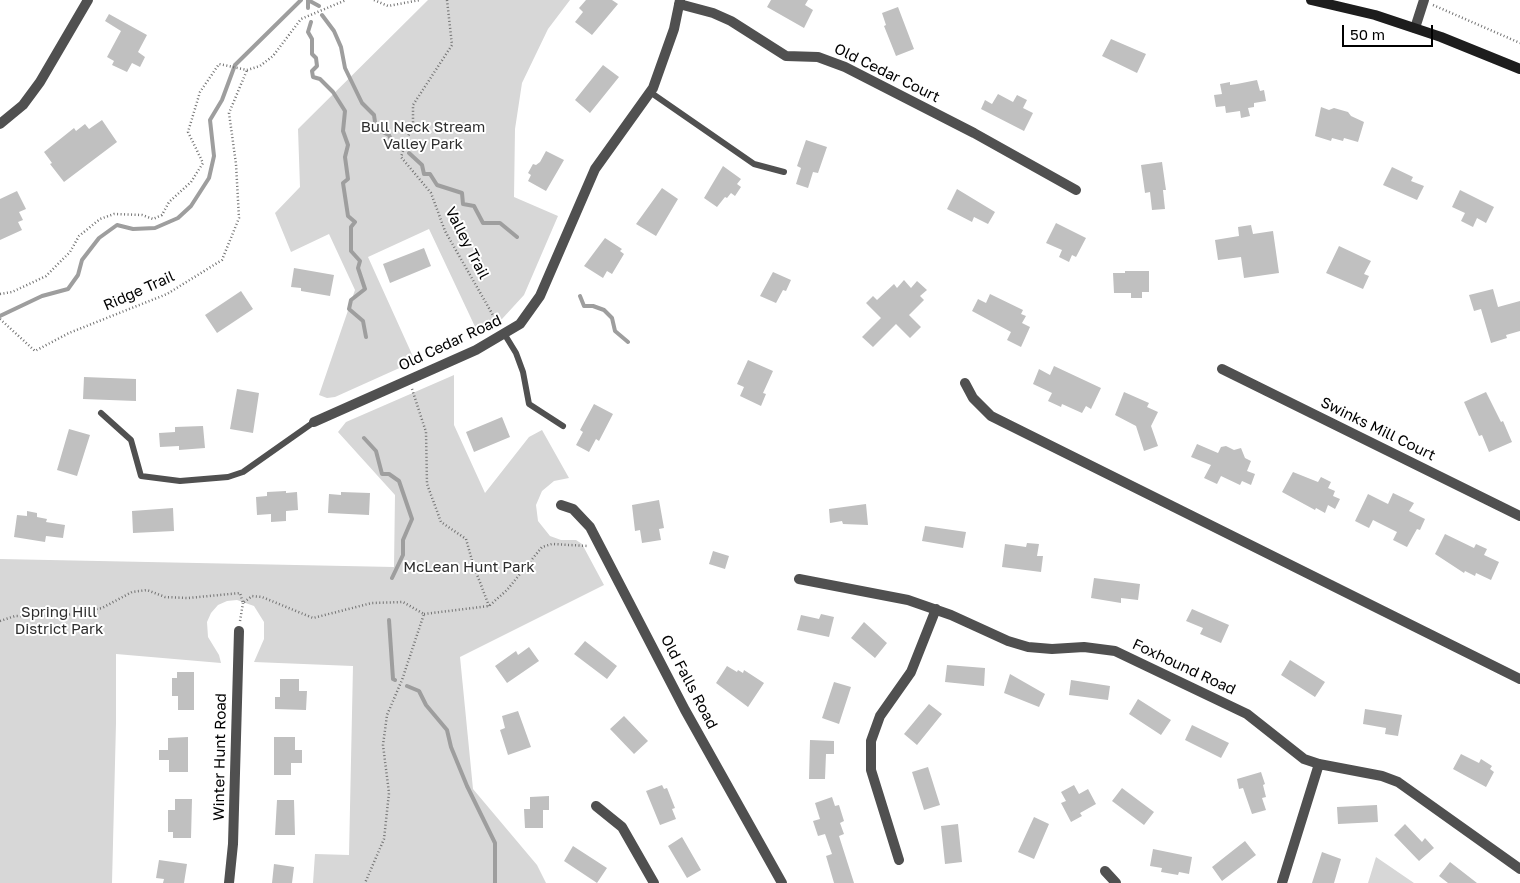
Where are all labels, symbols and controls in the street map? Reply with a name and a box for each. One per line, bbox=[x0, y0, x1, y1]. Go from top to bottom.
scale bar bbox=[1345, 15, 1436, 47]
text: 50 m bbox=[1350, 25, 1385, 43]
street label: Old Cedar Court bbox=[831, 40, 943, 106]
park label: Bull Neck Stream Valley Park bbox=[361, 118, 485, 153]
street label: Valley Trail bbox=[441, 204, 493, 282]
street label: Ridge Trail bbox=[101, 267, 177, 315]
street label: Old Cedar Road bbox=[396, 311, 504, 375]
street label: Swinks Mill Court bbox=[1318, 393, 1438, 465]
park label: McLean Hunt Park bbox=[403, 558, 535, 576]
park label: Spring Hill District Park bbox=[15, 603, 103, 638]
street label: Old Falls Road bbox=[657, 632, 721, 732]
street label: Foxhound Road bbox=[1129, 635, 1239, 699]
street label: Winter Hunt Road bbox=[210, 693, 230, 821]

